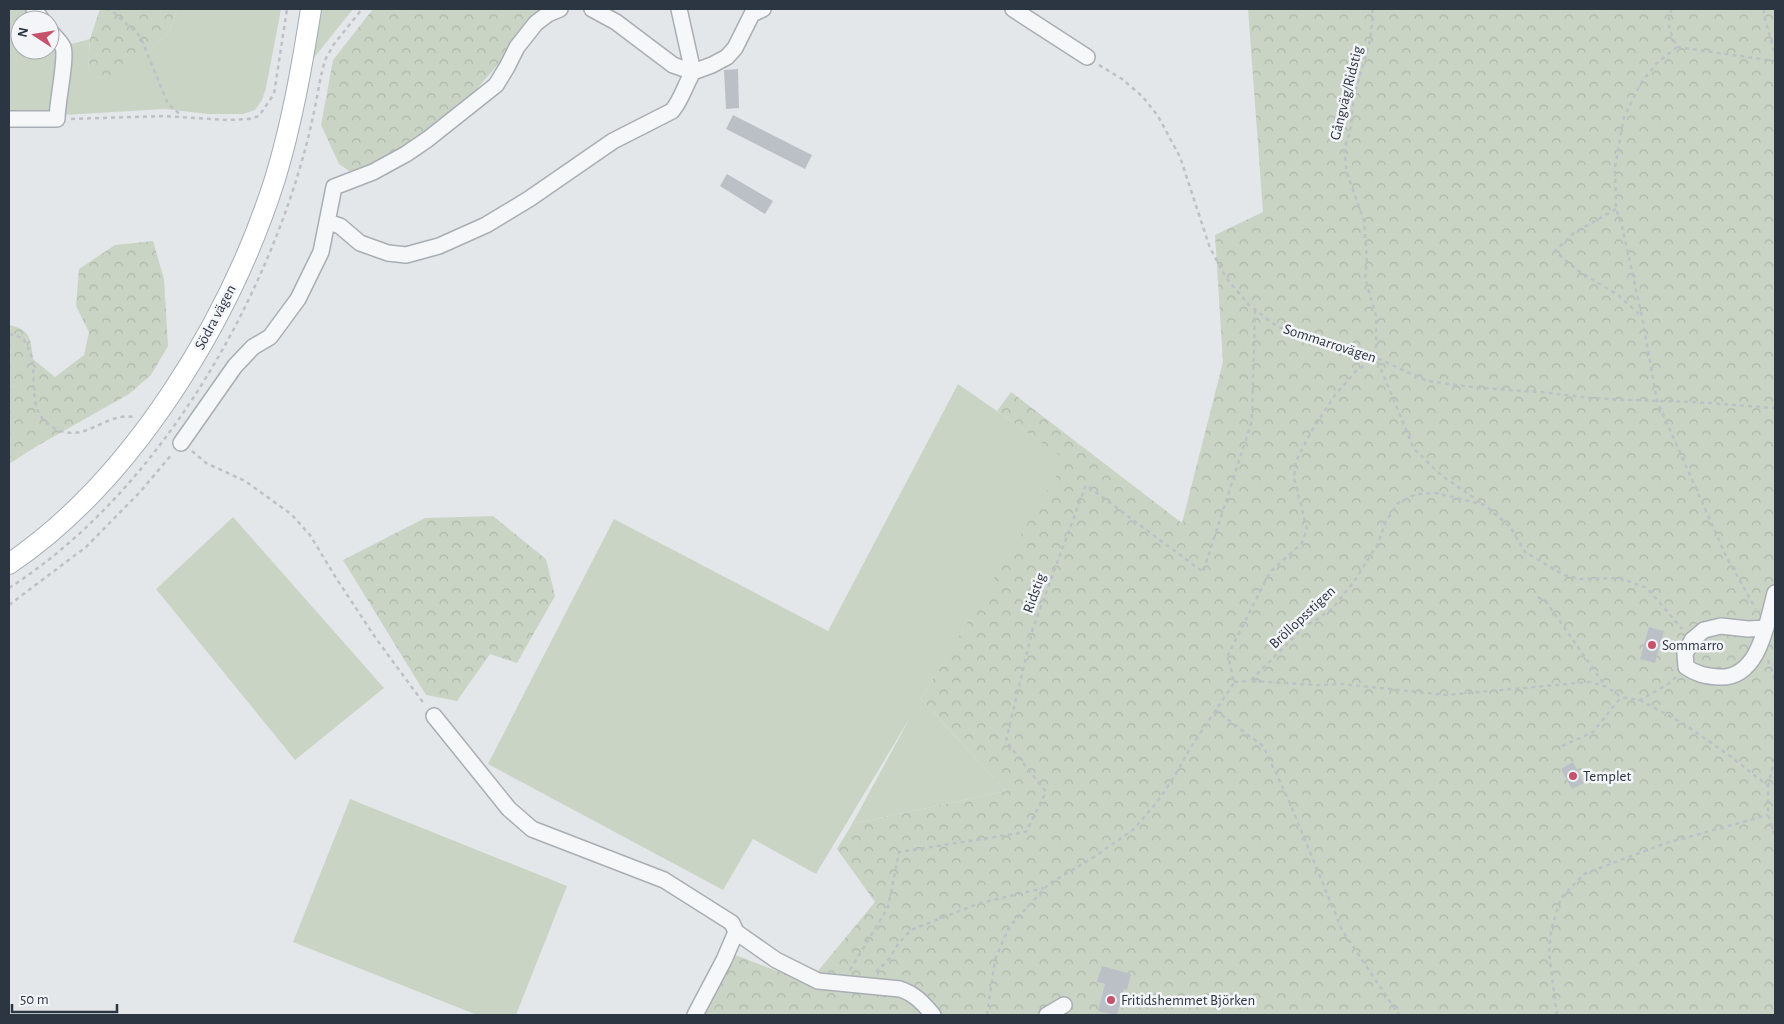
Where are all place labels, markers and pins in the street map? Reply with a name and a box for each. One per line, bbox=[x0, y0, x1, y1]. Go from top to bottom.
place label: Sommarro bbox=[1662, 638, 1724, 653]
marker: Sommarro bbox=[1646, 639, 1658, 651]
place label: Templet bbox=[1583, 769, 1632, 784]
marker: Templet bbox=[1567, 770, 1579, 782]
place label: Fritidshemmet Björken bbox=[1121, 993, 1255, 1008]
marker: Fritidshemmet Björken bbox=[1105, 994, 1117, 1006]

